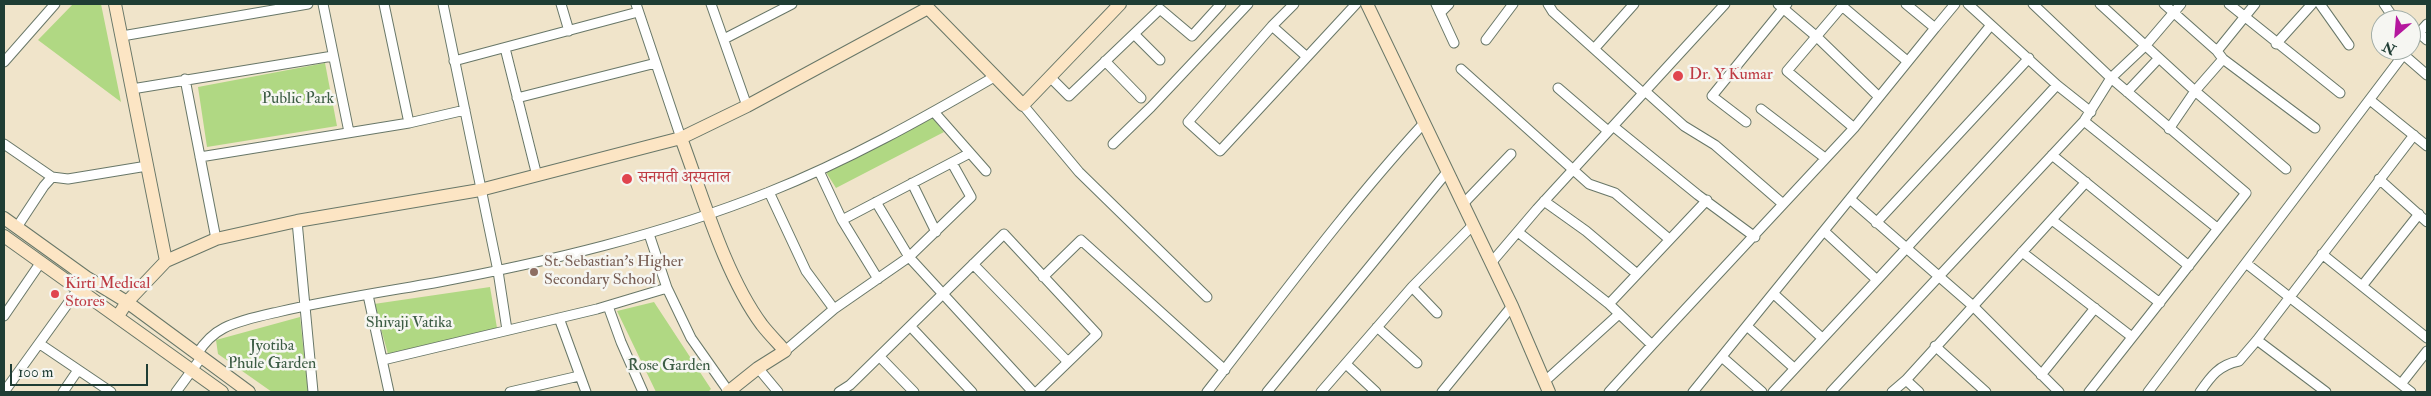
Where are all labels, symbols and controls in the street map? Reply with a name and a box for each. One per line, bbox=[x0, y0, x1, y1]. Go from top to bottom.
north arrow bbox=[2371, 10, 2421, 60]
text: N bbox=[2380, 38, 2399, 58]
place label: Dr. Y Kumar bbox=[1689, 66, 1773, 86]
marker: Dr. Y Kumar bbox=[1671, 69, 1685, 83]
park label: Public Park bbox=[262, 90, 334, 110]
place label: सनमती अस्पताल bbox=[638, 169, 730, 189]
marker: सनमती अस्पताल bbox=[620, 172, 634, 186]
place label: St. Sebastian's Higher Secondary School bbox=[544, 253, 683, 291]
marker: St. Sebastian's Higher Secondary School bbox=[528, 266, 540, 278]
place label: Kirti Medical Stores bbox=[65, 275, 150, 313]
marker: Kirti Medical Stores bbox=[49, 288, 61, 300]
park label: Shivaji Vatika bbox=[366, 314, 452, 334]
park label: Jyotiba Phule Garden bbox=[228, 337, 316, 375]
scale bar bbox=[12, 354, 150, 386]
park label: Rose Garden bbox=[627, 357, 711, 377]
text: 100 m bbox=[18, 363, 53, 382]

